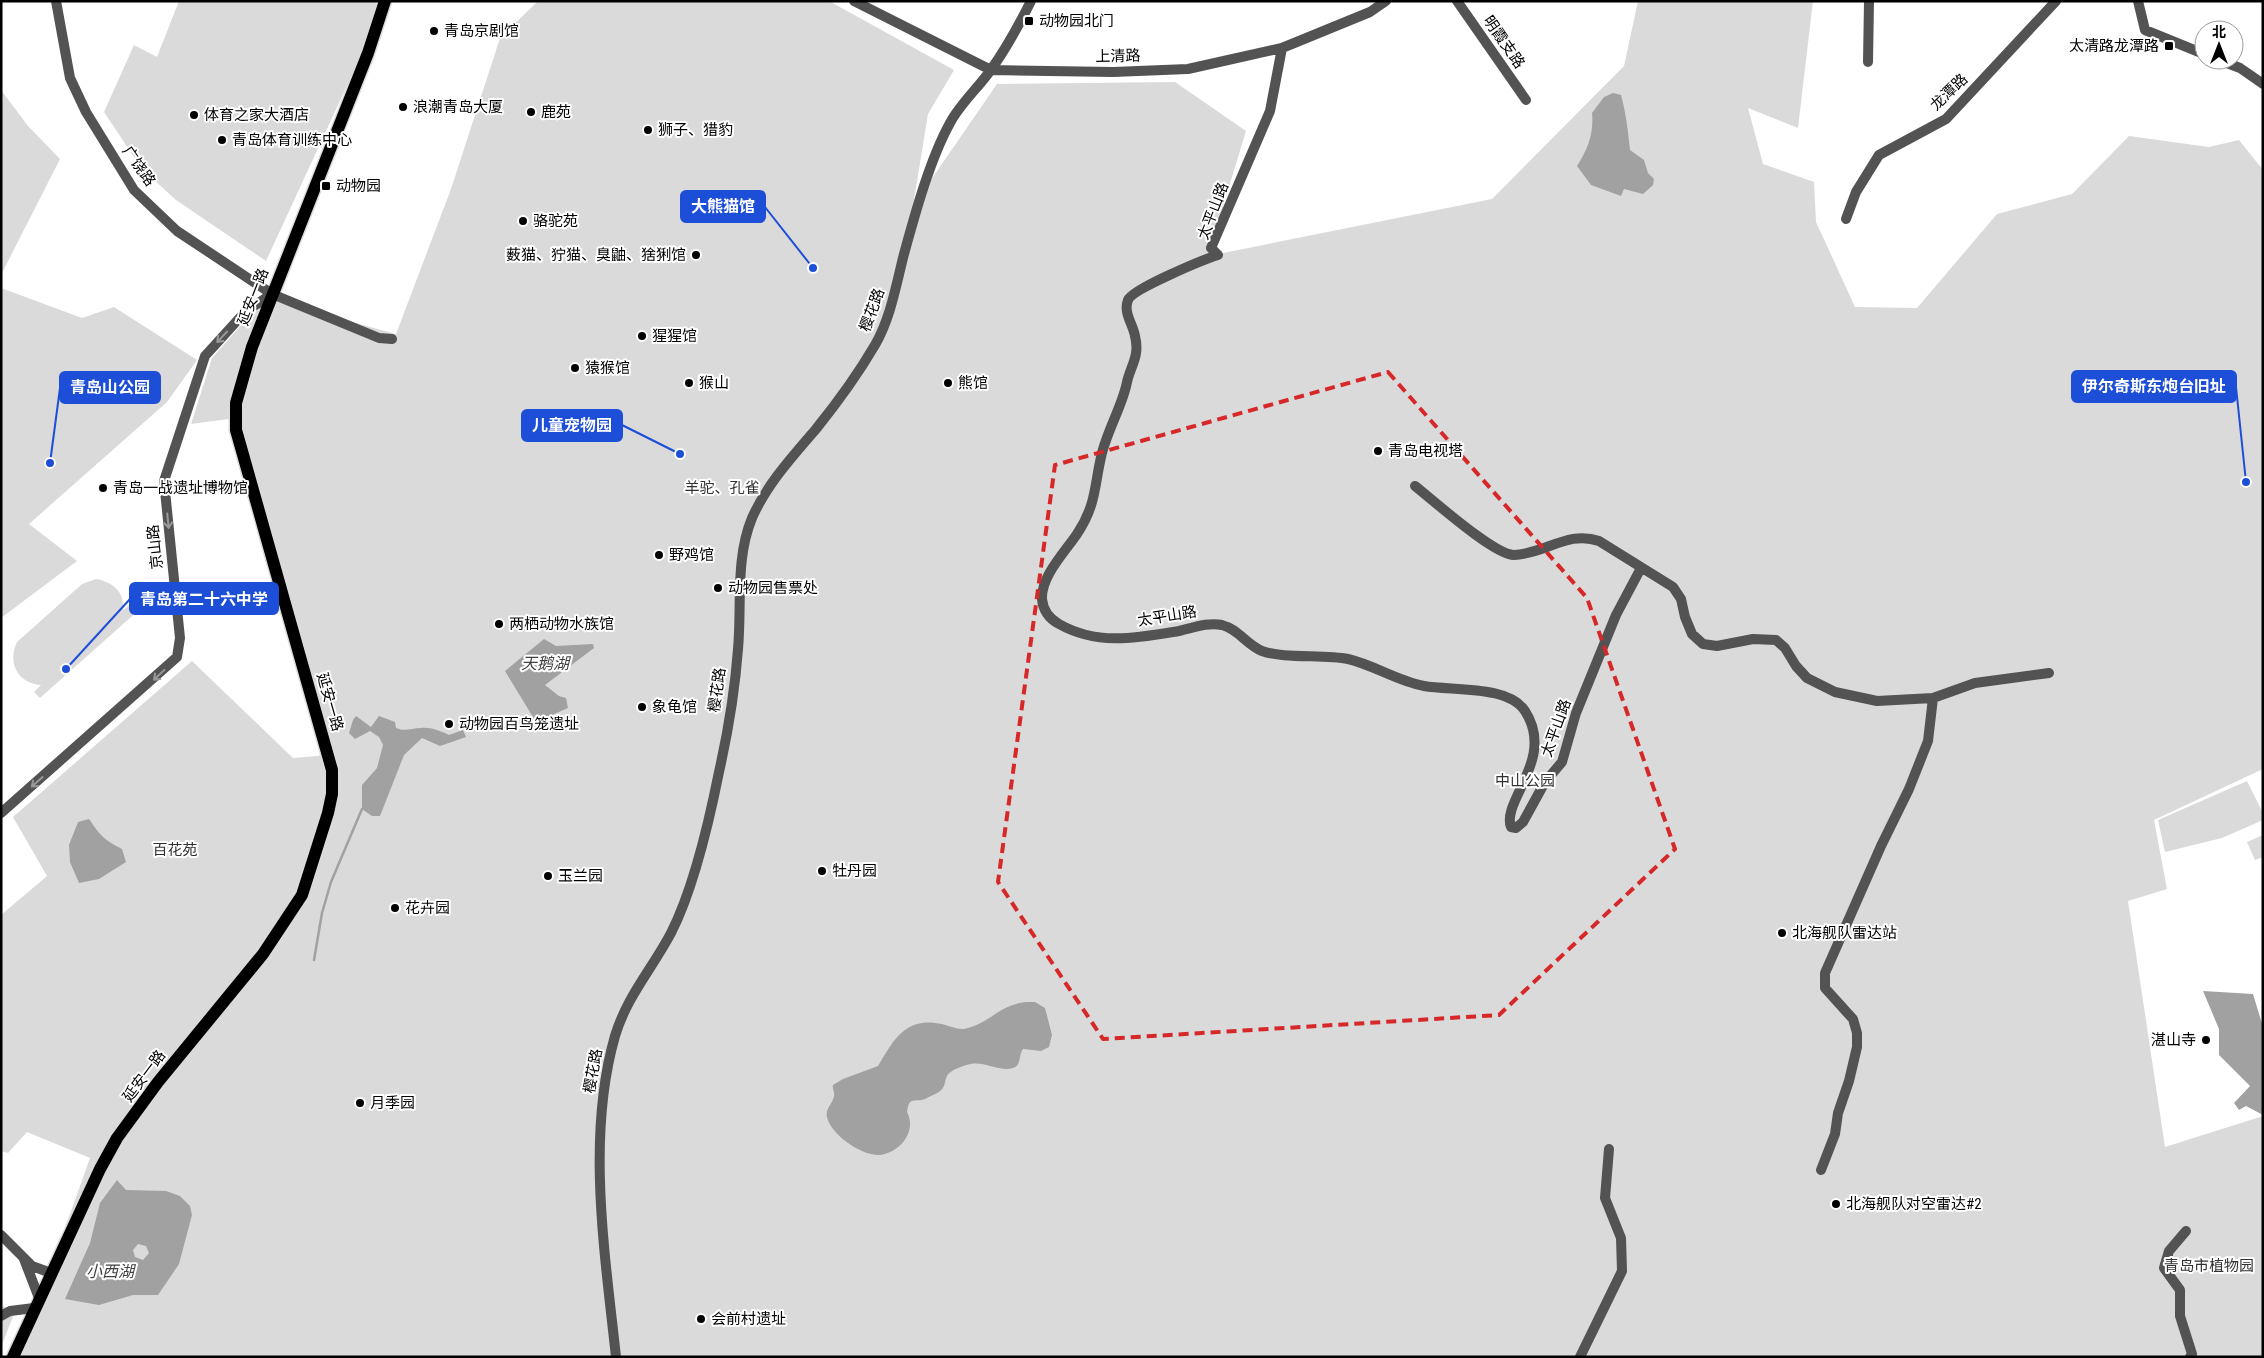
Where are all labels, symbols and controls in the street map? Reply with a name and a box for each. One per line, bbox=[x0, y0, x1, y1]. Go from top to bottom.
place label: 动物园北门 bbox=[1039, 12, 1114, 30]
street label: 明霞支路 bbox=[1479, 12, 1529, 72]
marker: 动物园北门 bbox=[1023, 15, 1035, 27]
north arrow bbox=[2194, 20, 2244, 70]
place label: 青岛京剧馆 bbox=[444, 22, 519, 40]
text: 北 bbox=[2212, 24, 2226, 40]
marker: 青岛京剧馆 bbox=[428, 25, 440, 37]
place label: 太清路龙潭路 bbox=[2069, 37, 2159, 55]
marker: 太清路龙潭路 bbox=[2163, 40, 2175, 52]
street label: 上清路 bbox=[1095, 47, 1141, 65]
street label: 龙潭路 bbox=[1927, 70, 1971, 114]
place label: 浪潮青岛大厦 bbox=[413, 98, 503, 116]
marker: 浪潮青岛大厦 bbox=[397, 101, 409, 113]
place label: 鹿苑 bbox=[541, 103, 571, 121]
place label: 体育之家大酒店 bbox=[204, 106, 309, 124]
marker: 鹿苑 bbox=[525, 106, 537, 118]
marker: 体育之家大酒店 bbox=[188, 109, 200, 121]
place label: 狮子、猎豹 bbox=[658, 121, 733, 139]
marker: 狮子、猎豹 bbox=[642, 124, 654, 136]
place label: 青岛体育训练中心 bbox=[232, 131, 352, 149]
marker: 青岛体育训练中心 bbox=[216, 134, 228, 146]
street label: 广饶路 bbox=[119, 142, 159, 190]
place label: 动物园 bbox=[336, 177, 381, 195]
marker: 动物园 bbox=[320, 180, 332, 192]
street label: 太平山路 bbox=[1194, 180, 1232, 242]
callout: 大熊猫馆 bbox=[681, 191, 765, 222]
text: 大熊猫馆 bbox=[691, 197, 755, 216]
place label: 骆驼苑 bbox=[533, 212, 578, 230]
marker: 骆驼苑 bbox=[517, 215, 529, 227]
place label: 薮猫、狞猫、臭鼬、猞猁馆 bbox=[506, 246, 686, 264]
marker: 薮猫、狞猫、臭鼬、猞猁馆 bbox=[690, 249, 702, 261]
street label: 延安一路 bbox=[234, 266, 272, 328]
street label: 樱花路 bbox=[856, 286, 888, 334]
place label: 猩猩馆 bbox=[652, 327, 697, 345]
one-way arrow bbox=[216, 330, 228, 343]
marker: 猩猩馆 bbox=[636, 330, 648, 342]
place label: 猿猴馆 bbox=[585, 359, 630, 377]
marker: 猿猴馆 bbox=[569, 362, 581, 374]
callout: 伊尔奇斯东炮台旧址 bbox=[2072, 371, 2236, 402]
callout: 青岛山公园 bbox=[60, 372, 160, 403]
place label: 猴山 bbox=[699, 374, 729, 392]
place label: 熊馆 bbox=[958, 374, 988, 392]
marker: 猴山 bbox=[683, 377, 695, 389]
marker: 熊馆 bbox=[942, 377, 954, 389]
text: 伊尔奇斯东炮台旧址 bbox=[2081, 377, 2226, 396]
text: 青岛山公园 bbox=[70, 378, 150, 397]
callout: 儿童宠物园 bbox=[522, 410, 622, 441]
text: 儿童宠物园 bbox=[532, 416, 612, 435]
place label: 青岛电视塔 bbox=[1388, 442, 1463, 460]
marker: 青岛电视塔 bbox=[1372, 445, 1384, 457]
place label: 青岛一战遗址博物馆 bbox=[113, 479, 248, 497]
park label: 羊驼、孔雀 bbox=[684, 479, 760, 497]
marker: 青岛一战遗址博物馆 bbox=[97, 482, 109, 494]
one-way arrow bbox=[163, 513, 172, 529]
street label: 京山路 bbox=[144, 524, 166, 570]
place label: 野鸡馆 bbox=[669, 546, 714, 564]
marker: 野鸡馆 bbox=[653, 549, 665, 561]
place label: 动物园售票处 bbox=[728, 579, 818, 597]
marker: 动物园售票处 bbox=[712, 582, 724, 594]
callout: 青岛第二十六中学 bbox=[130, 583, 278, 614]
text: 青岛第二十六中学 bbox=[140, 590, 268, 609]
street label: 太平山路 bbox=[1136, 602, 1198, 630]
place label: 两栖动物水族馆 bbox=[509, 615, 614, 633]
marker: 两栖动物水族馆 bbox=[493, 618, 505, 630]
water label: 天鹅湖 bbox=[521, 654, 572, 673]
street label: 樱花路 bbox=[705, 666, 729, 714]
one-way arrow bbox=[152, 669, 165, 681]
street label: 延安一路 bbox=[313, 671, 347, 733]
street label: 太平山路 bbox=[1537, 697, 1575, 759]
place label: 象龟馆 bbox=[652, 698, 697, 716]
marker: 象龟馆 bbox=[636, 701, 648, 713]
place label: 动物园百鸟笼遗址 bbox=[459, 715, 579, 733]
marker: 动物园百鸟笼遗址 bbox=[443, 718, 455, 730]
park label: 中山公园 bbox=[1495, 772, 1555, 790]
one-way arrow bbox=[30, 776, 43, 788]
park label: 百花苑 bbox=[152, 841, 198, 859]
place label: 牡丹园 bbox=[832, 862, 877, 880]
marker: 牡丹园 bbox=[816, 865, 828, 877]
place label: 玉兰园 bbox=[558, 867, 603, 885]
marker: 玉兰园 bbox=[542, 870, 554, 882]
place label: 花卉园 bbox=[405, 899, 450, 917]
marker: 花卉园 bbox=[389, 902, 401, 914]
place label: 北海舰队雷达站 bbox=[1792, 924, 1897, 942]
marker: 北海舰队雷达站 bbox=[1776, 927, 1788, 939]
place label: 湛山寺 bbox=[2151, 1031, 2196, 1049]
marker: 湛山寺 bbox=[2200, 1034, 2212, 1046]
street label: 延安一路 bbox=[119, 1047, 169, 1105]
street label: 樱花路 bbox=[580, 1047, 606, 1095]
place label: 月季园 bbox=[370, 1094, 415, 1112]
marker: 月季园 bbox=[354, 1097, 366, 1109]
place label: 北海舰队对空雷达#2 bbox=[1846, 1195, 1982, 1213]
marker: 北海舰队对空雷达#2 bbox=[1830, 1198, 1842, 1210]
park label: 青岛市植物园 bbox=[2164, 1257, 2254, 1275]
water label: 小西湖 bbox=[86, 1262, 137, 1281]
place label: 会前村遗址 bbox=[711, 1310, 786, 1328]
marker: 会前村遗址 bbox=[695, 1313, 707, 1325]

